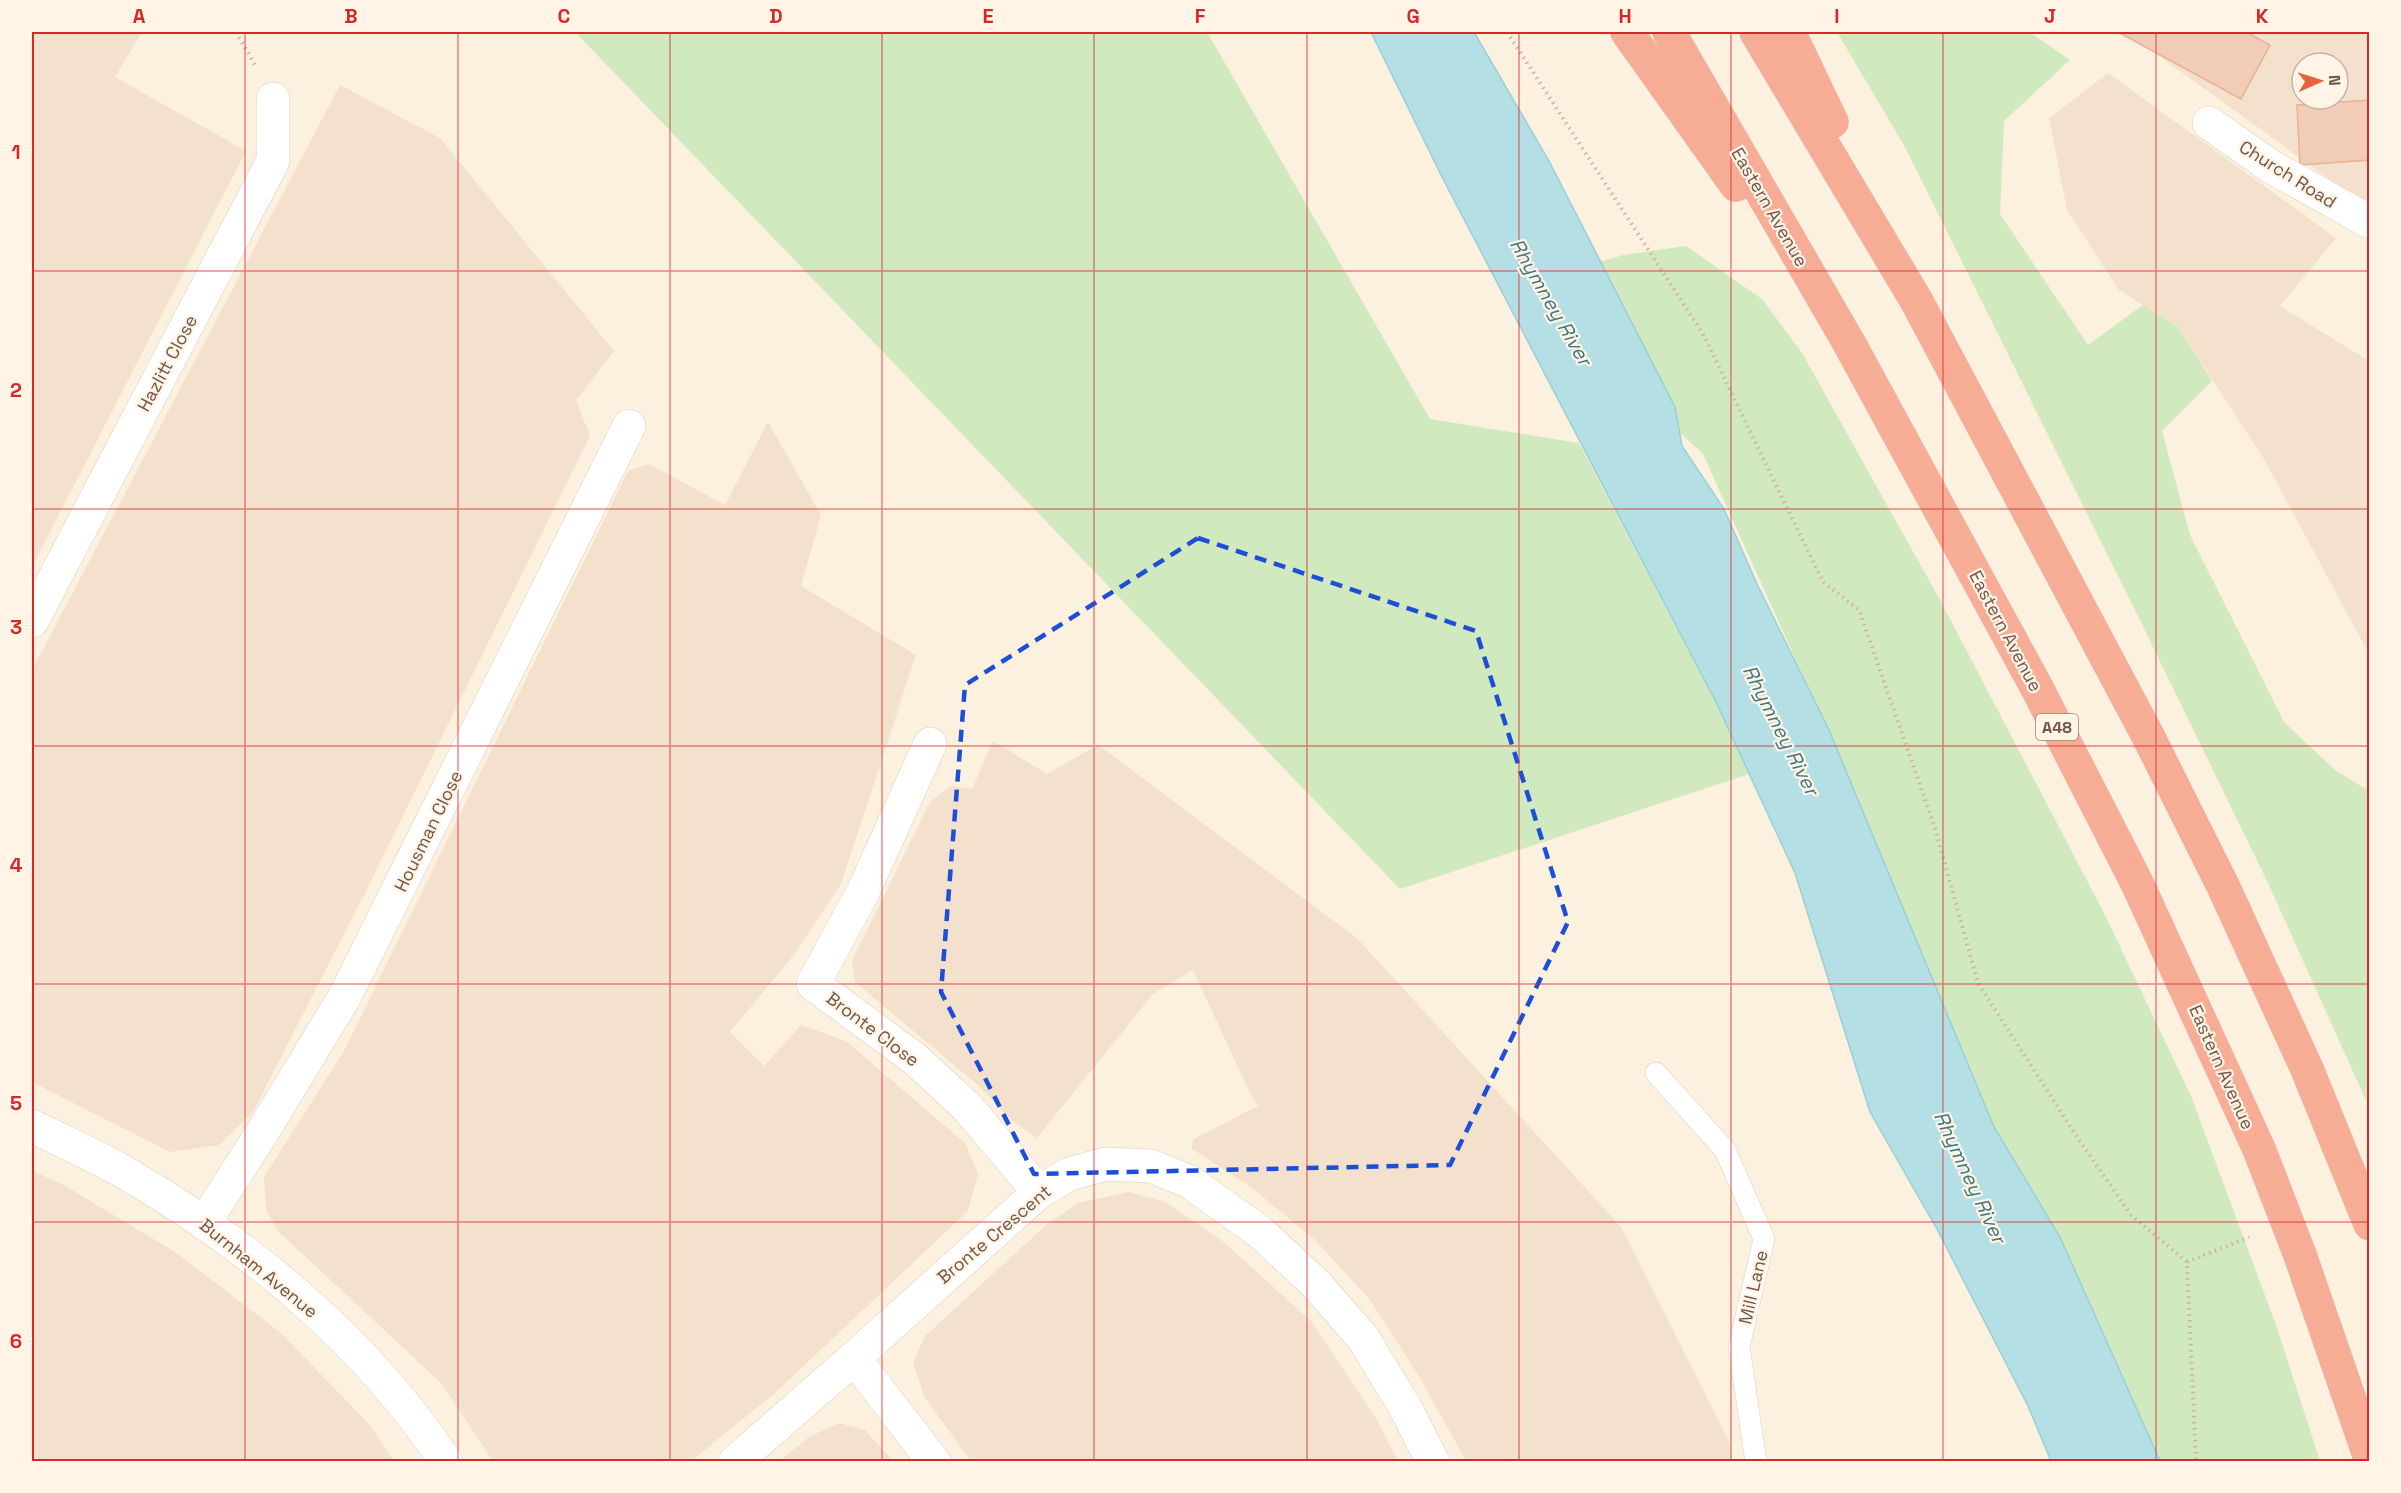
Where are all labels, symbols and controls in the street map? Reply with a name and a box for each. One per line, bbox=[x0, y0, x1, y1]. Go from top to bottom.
text: A bbox=[133, 3, 146, 29]
text: B bbox=[344, 3, 358, 29]
text: C bbox=[558, 3, 571, 29]
text: D bbox=[769, 3, 783, 29]
text: E bbox=[982, 3, 994, 29]
text: F bbox=[1195, 3, 1206, 29]
text: G bbox=[1406, 3, 1420, 29]
text: H bbox=[1618, 3, 1632, 29]
text: I bbox=[1834, 3, 1840, 29]
text: J bbox=[2044, 3, 2056, 29]
text: K bbox=[2256, 3, 2269, 29]
north arrow bbox=[2290, 51, 2350, 111]
text: N bbox=[2324, 74, 2345, 86]
street label: Church Road bbox=[2235, 135, 2341, 213]
text: 1 bbox=[11, 139, 21, 165]
street label: Eastern Avenue bbox=[1727, 143, 1813, 271]
water label: Rhymney River bbox=[1504, 234, 1599, 373]
street label: Hazlitt Close bbox=[132, 311, 202, 415]
text: 2 bbox=[10, 377, 22, 403]
street label: Eastern Avenue bbox=[1964, 566, 2048, 696]
text: 3 bbox=[10, 614, 22, 640]
water label: Rhymney River bbox=[1737, 660, 1826, 802]
road number: A48 bbox=[2036, 714, 2078, 740]
street label: Housman Close bbox=[389, 767, 467, 895]
text: 4 bbox=[10, 852, 23, 878]
street label: Bronte Close bbox=[822, 986, 924, 1072]
street label: Eastern Avenue bbox=[2184, 1001, 2260, 1133]
text: 5 bbox=[10, 1090, 22, 1116]
water label: Rhymney River bbox=[1928, 1107, 2013, 1249]
street label: Bronte Crescent bbox=[932, 1180, 1056, 1288]
street label: Burnham Avenue bbox=[195, 1213, 323, 1323]
street label: Mill Lane bbox=[1733, 1248, 1773, 1326]
text: 6 bbox=[10, 1328, 22, 1354]

